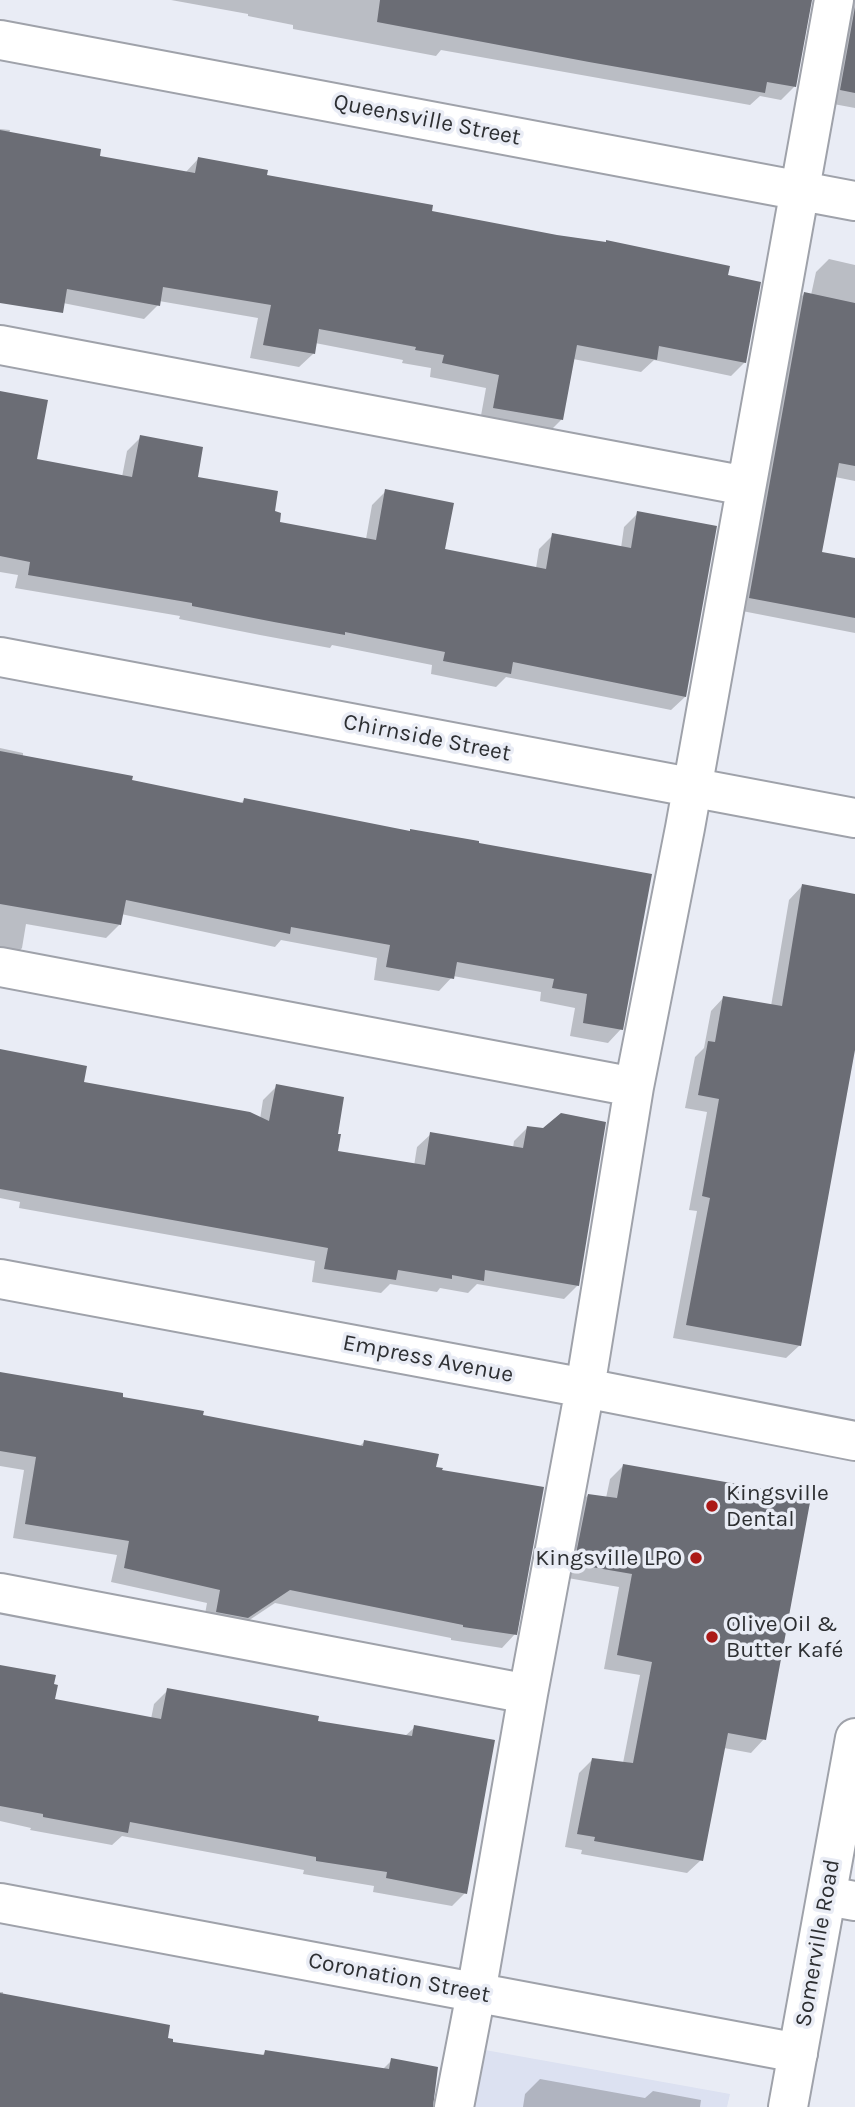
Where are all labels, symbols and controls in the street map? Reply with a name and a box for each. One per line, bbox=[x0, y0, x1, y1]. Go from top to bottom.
street label: Queensville Street bbox=[331, 88, 523, 152]
street label: Chirnside Street bbox=[341, 708, 513, 768]
street label: Empress Avenue bbox=[340, 1329, 516, 1389]
place label: Kingsville Dental bbox=[726, 1479, 829, 1533]
marker: Kingsville Dental bbox=[704, 1498, 720, 1514]
place label: Kingsville LPO bbox=[535, 1544, 682, 1572]
marker: Kingsville LPO bbox=[688, 1550, 704, 1566]
place label: Olive Oil & Butter Kafé bbox=[726, 1610, 843, 1664]
marker: Olive Oil & Butter Kafé bbox=[704, 1629, 720, 1645]
street label: Somerville Road bbox=[790, 1857, 846, 2029]
street label: Coronation Street bbox=[306, 1947, 492, 2009]

